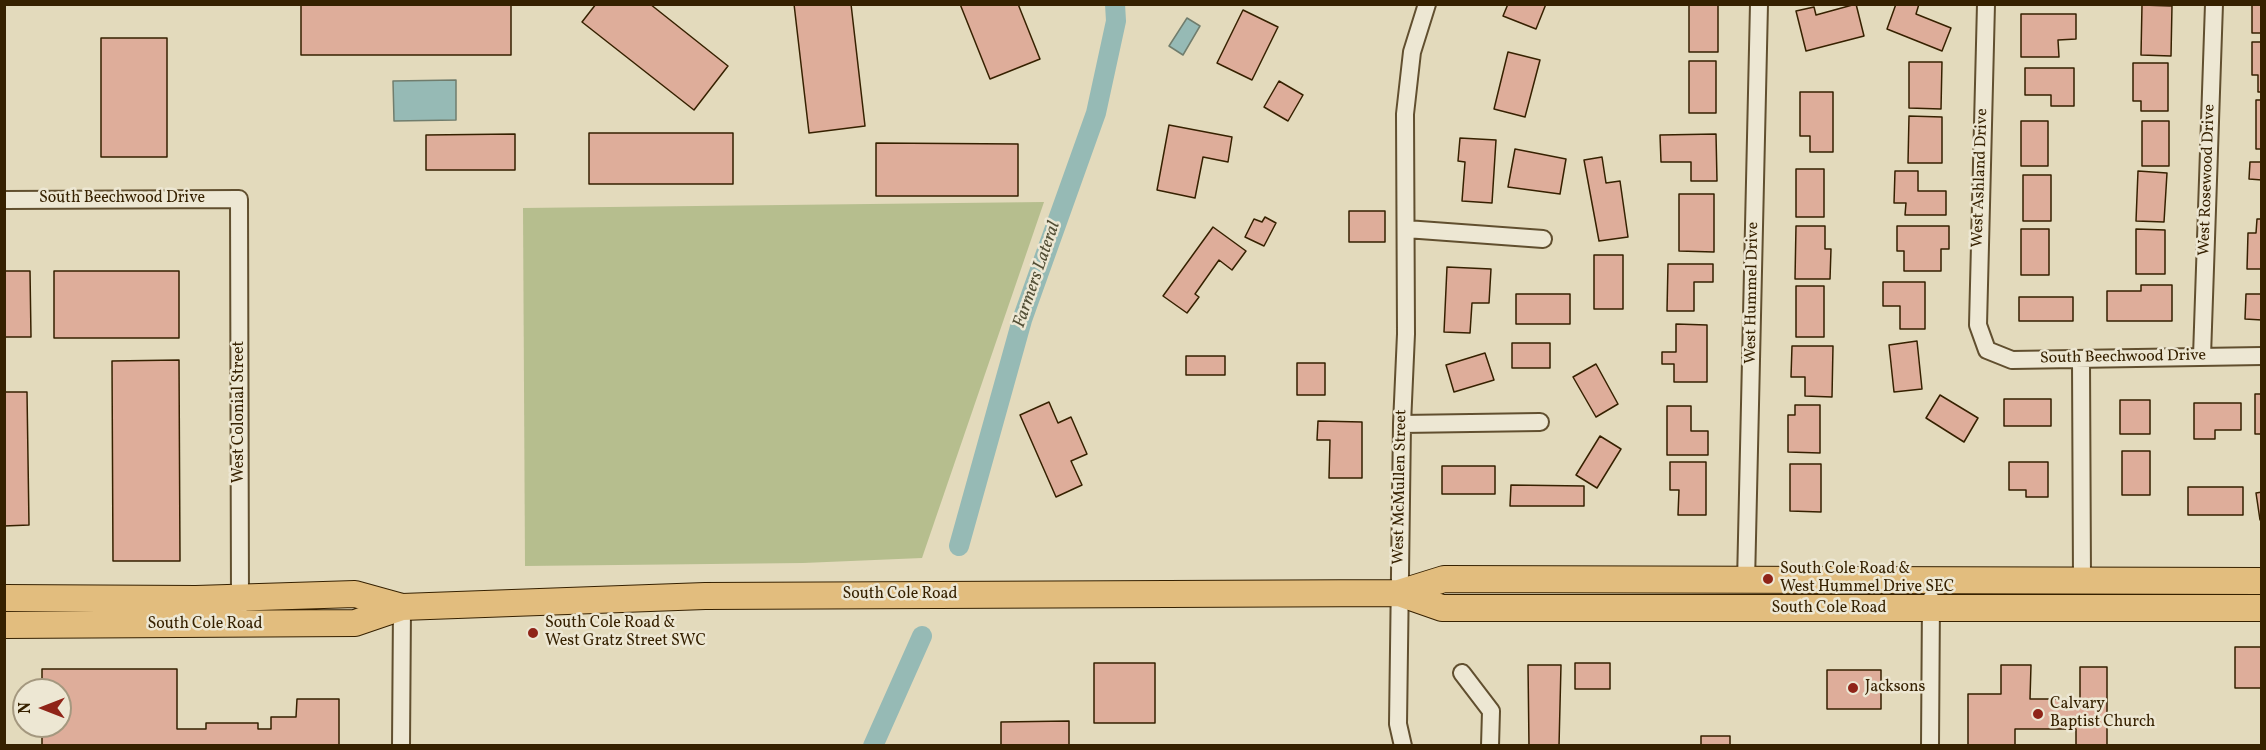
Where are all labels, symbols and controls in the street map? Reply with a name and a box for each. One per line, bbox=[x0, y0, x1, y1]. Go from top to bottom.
street label: West Rosewood Drive bbox=[2196, 104, 2220, 256]
street label: West Ashland Drive bbox=[1969, 108, 1993, 248]
street label: South Beechwood Drive bbox=[39, 189, 205, 209]
water label: Farmers Lateral bbox=[1010, 219, 1066, 331]
street label: West Hummel Drive bbox=[1742, 222, 1764, 364]
street label: West Colonial Street bbox=[230, 341, 250, 483]
street label: South Beechwood Drive bbox=[2040, 347, 2206, 369]
street label: West McMullen Street bbox=[1390, 409, 1412, 565]
place label: South Cole Road & West Hummel Drive SEC bbox=[1780, 560, 1954, 598]
marker: South Cole Road & West Hummel Drive SEC bbox=[1761, 572, 1775, 586]
street label: South Cole Road bbox=[842, 585, 958, 605]
street label: South Cole Road bbox=[1771, 599, 1887, 619]
place label: South Cole Road & West Gratz Street SWC bbox=[545, 614, 706, 652]
street label: South Cole Road bbox=[147, 615, 263, 635]
marker: South Cole Road & West Gratz Street SWC bbox=[526, 626, 540, 640]
north arrow bbox=[12, 678, 72, 738]
place label: Jacksons bbox=[1865, 678, 1925, 698]
marker: Jacksons bbox=[1846, 681, 1860, 695]
place label: Calvary Baptist Church bbox=[2050, 695, 2155, 733]
text: N bbox=[15, 702, 37, 714]
marker: Calvary Baptist Church bbox=[2031, 707, 2045, 721]

